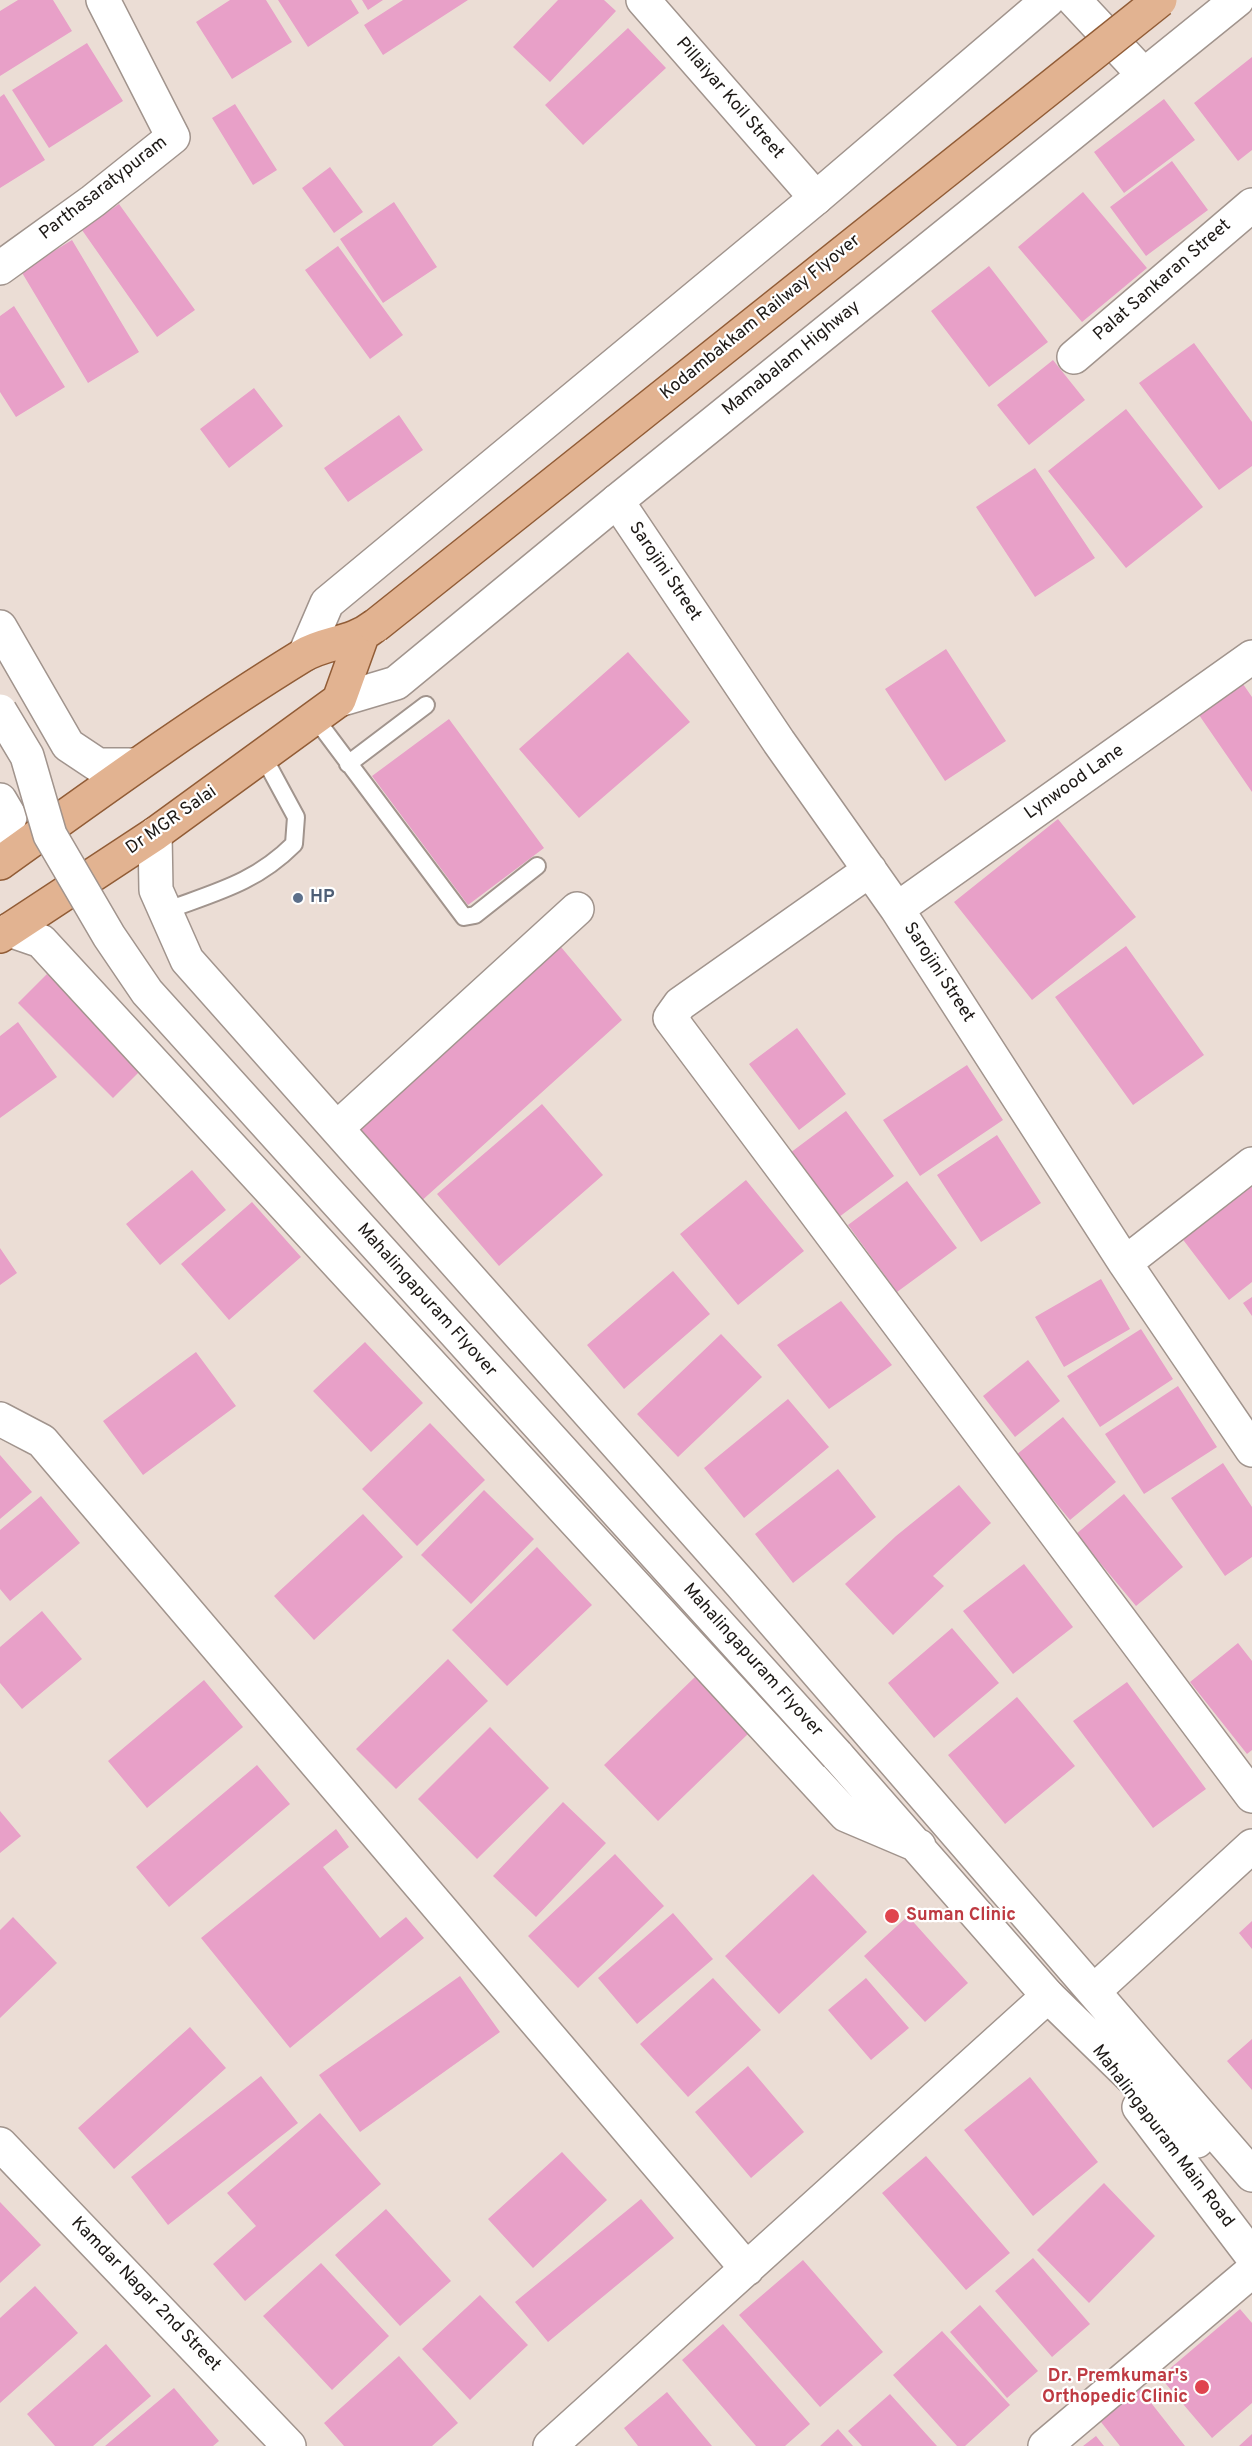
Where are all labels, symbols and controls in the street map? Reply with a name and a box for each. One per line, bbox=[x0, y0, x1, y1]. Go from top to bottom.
street label: Pillaiyar Koil Street bbox=[670, 34, 788, 164]
street label: Parthasaratypuram bbox=[36, 132, 172, 246]
street label: Palat Sankaran Street bbox=[1090, 215, 1236, 347]
street label: Kodambakkam Railway Flyover bbox=[657, 231, 865, 405]
street label: Mamabalam Highway bbox=[719, 297, 865, 421]
street label: Sarojini Street bbox=[623, 518, 705, 626]
street label: Lynwood Lane bbox=[1021, 741, 1129, 825]
street label: Dr MGR Salai bbox=[123, 782, 221, 860]
place label: HP bbox=[310, 887, 334, 909]
marker: HP bbox=[291, 891, 305, 905]
street label: Sarojini Street bbox=[898, 919, 978, 1027]
street label: Mahalingapuram Flyover bbox=[351, 1220, 501, 1382]
street label: Mahalingapuram Flyover bbox=[677, 1580, 827, 1742]
place label: Suman Clinic bbox=[906, 1905, 1016, 1927]
marker: Suman Clinic bbox=[883, 1907, 901, 1925]
street label: Mahalingapuram Main Road bbox=[1086, 2041, 1238, 2233]
street label: Kamdar Nagar 2nd Street bbox=[66, 2213, 224, 2377]
place label: Dr. Premkumar's Orthopedic Clinic bbox=[1042, 2366, 1188, 2408]
marker: Dr. Premkumar's Orthopedic Clinic bbox=[1193, 2378, 1211, 2396]

